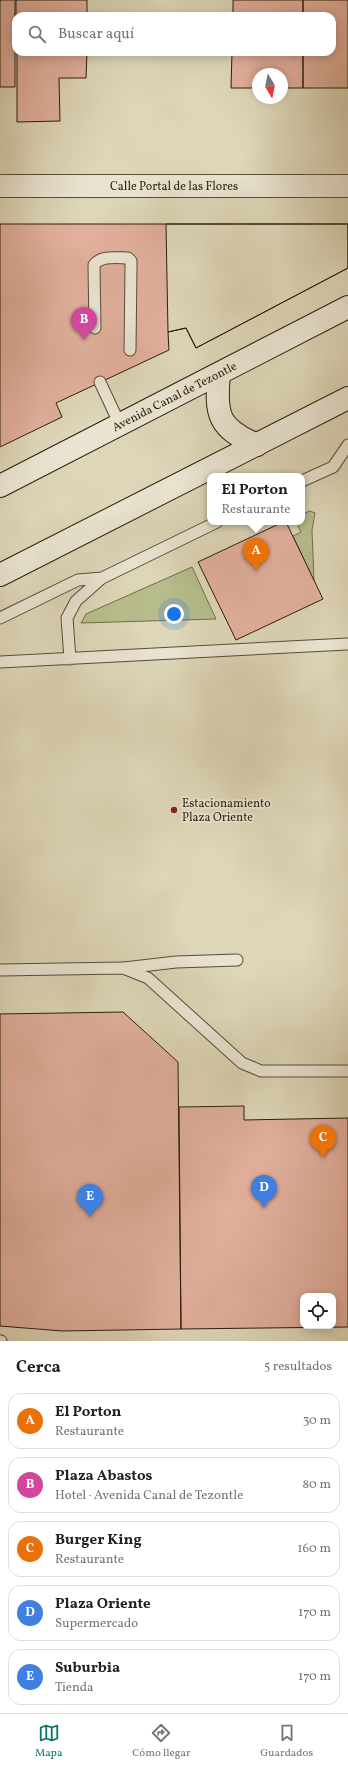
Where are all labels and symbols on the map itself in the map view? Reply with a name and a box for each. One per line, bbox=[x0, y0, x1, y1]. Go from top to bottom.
north arrow bbox=[252, 68, 288, 104]
street label: Calle Portal de las Flores bbox=[110, 179, 238, 195]
pin: B bbox=[71, 307, 97, 340]
street label: Avenida Canal de Tezontle bbox=[110, 358, 240, 436]
pin: A bbox=[243, 538, 269, 571]
your location bbox=[164, 604, 184, 624]
place label: Estacionamiento Plaza Oriente bbox=[182, 796, 271, 826]
marker: Estacionamiento Plaza Oriente bbox=[169, 805, 179, 815]
pin: C bbox=[310, 1125, 336, 1158]
pin: D bbox=[251, 1175, 277, 1208]
pin: E bbox=[77, 1184, 103, 1217]

